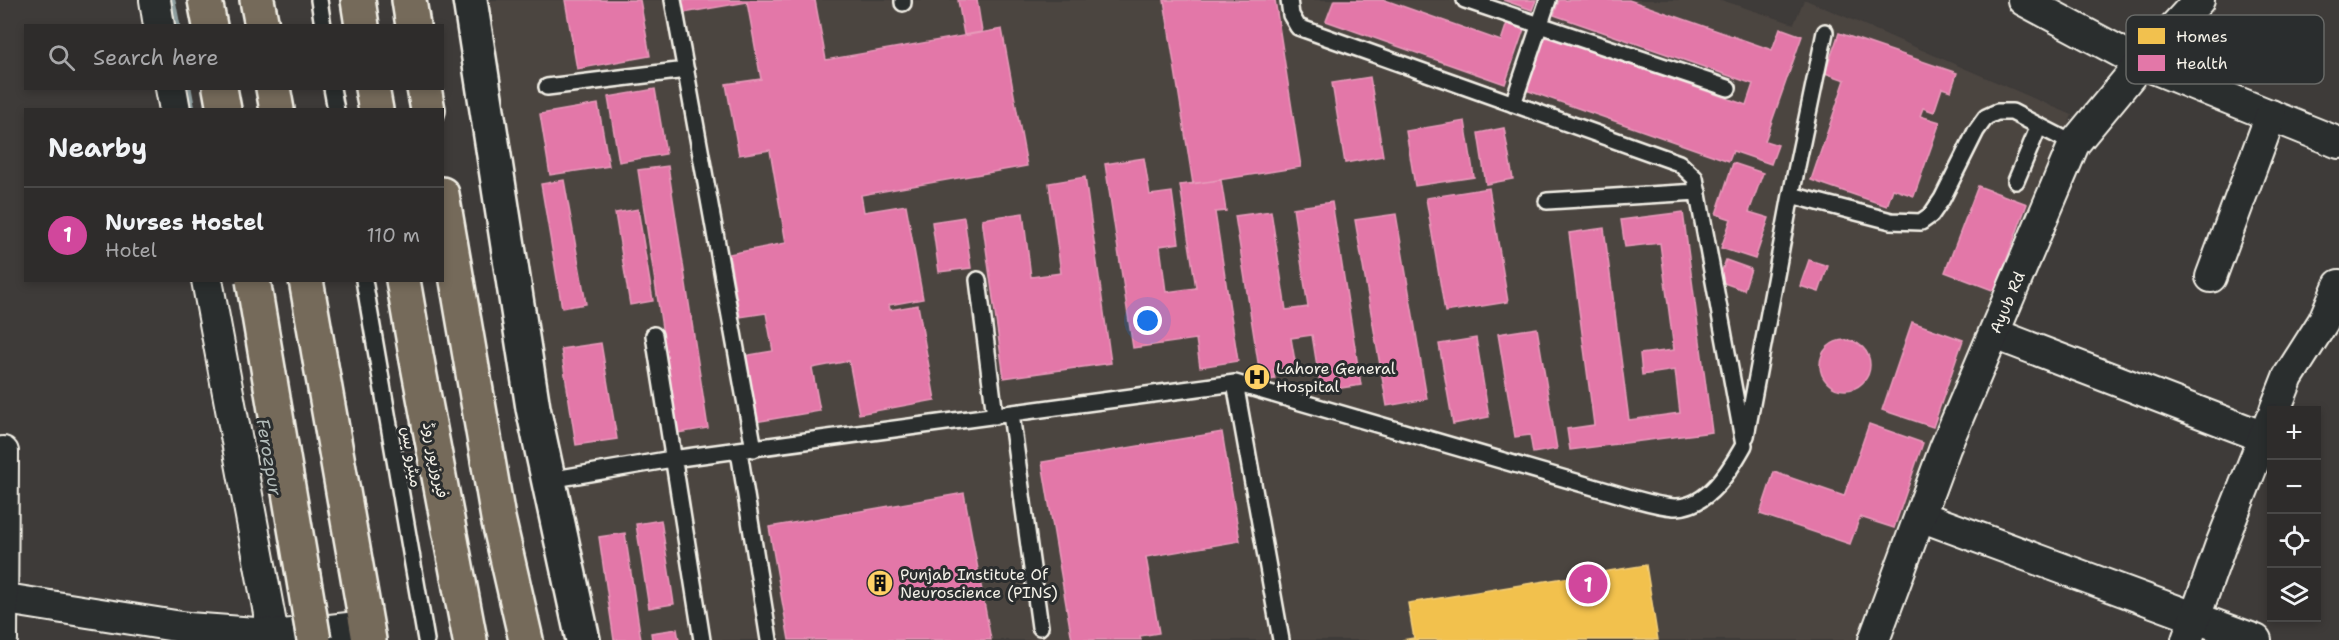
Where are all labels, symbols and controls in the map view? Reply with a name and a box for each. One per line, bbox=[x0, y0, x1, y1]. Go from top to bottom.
legend bbox=[2126, 15, 2324, 84]
search box bbox=[24, 24, 444, 90]
text: Homes bbox=[2176, 26, 2228, 47]
icon: search bbox=[45, 41, 78, 74]
text: Search here bbox=[93, 43, 219, 72]
text: Health bbox=[2176, 53, 2228, 74]
text: Nearby bbox=[48, 130, 147, 165]
text: Nurses Hostel bbox=[105, 208, 264, 237]
text: 1 bbox=[63, 222, 72, 248]
text: 110 m bbox=[366, 222, 420, 248]
text: Hotel bbox=[105, 237, 157, 263]
street label: Ayub Rd bbox=[1985, 268, 2030, 337]
your location bbox=[1133, 306, 1162, 335]
place label: Lahore General Hospital bbox=[1276, 358, 1396, 397]
hospital icon: Lahore General Hospital bbox=[1242, 362, 1272, 392]
map controls bbox=[2267, 406, 2321, 622]
button: + bbox=[2267, 406, 2321, 460]
water label: Ferozpur bbox=[250, 417, 288, 498]
street label: فیروزپور روڈ bbox=[418, 420, 453, 500]
street label: میٹرو بس bbox=[396, 425, 427, 489]
button: − bbox=[2267, 460, 2321, 514]
button: locate bbox=[2267, 514, 2321, 568]
pin: 1 bbox=[1568, 562, 1608, 606]
place label: Punjab Institute Of Neuroscience (PINS) bbox=[900, 564, 1058, 603]
building icon: Punjab Institute Of Neuroscience (PINS) bbox=[865, 568, 895, 598]
button: layers bbox=[2267, 568, 2321, 622]

